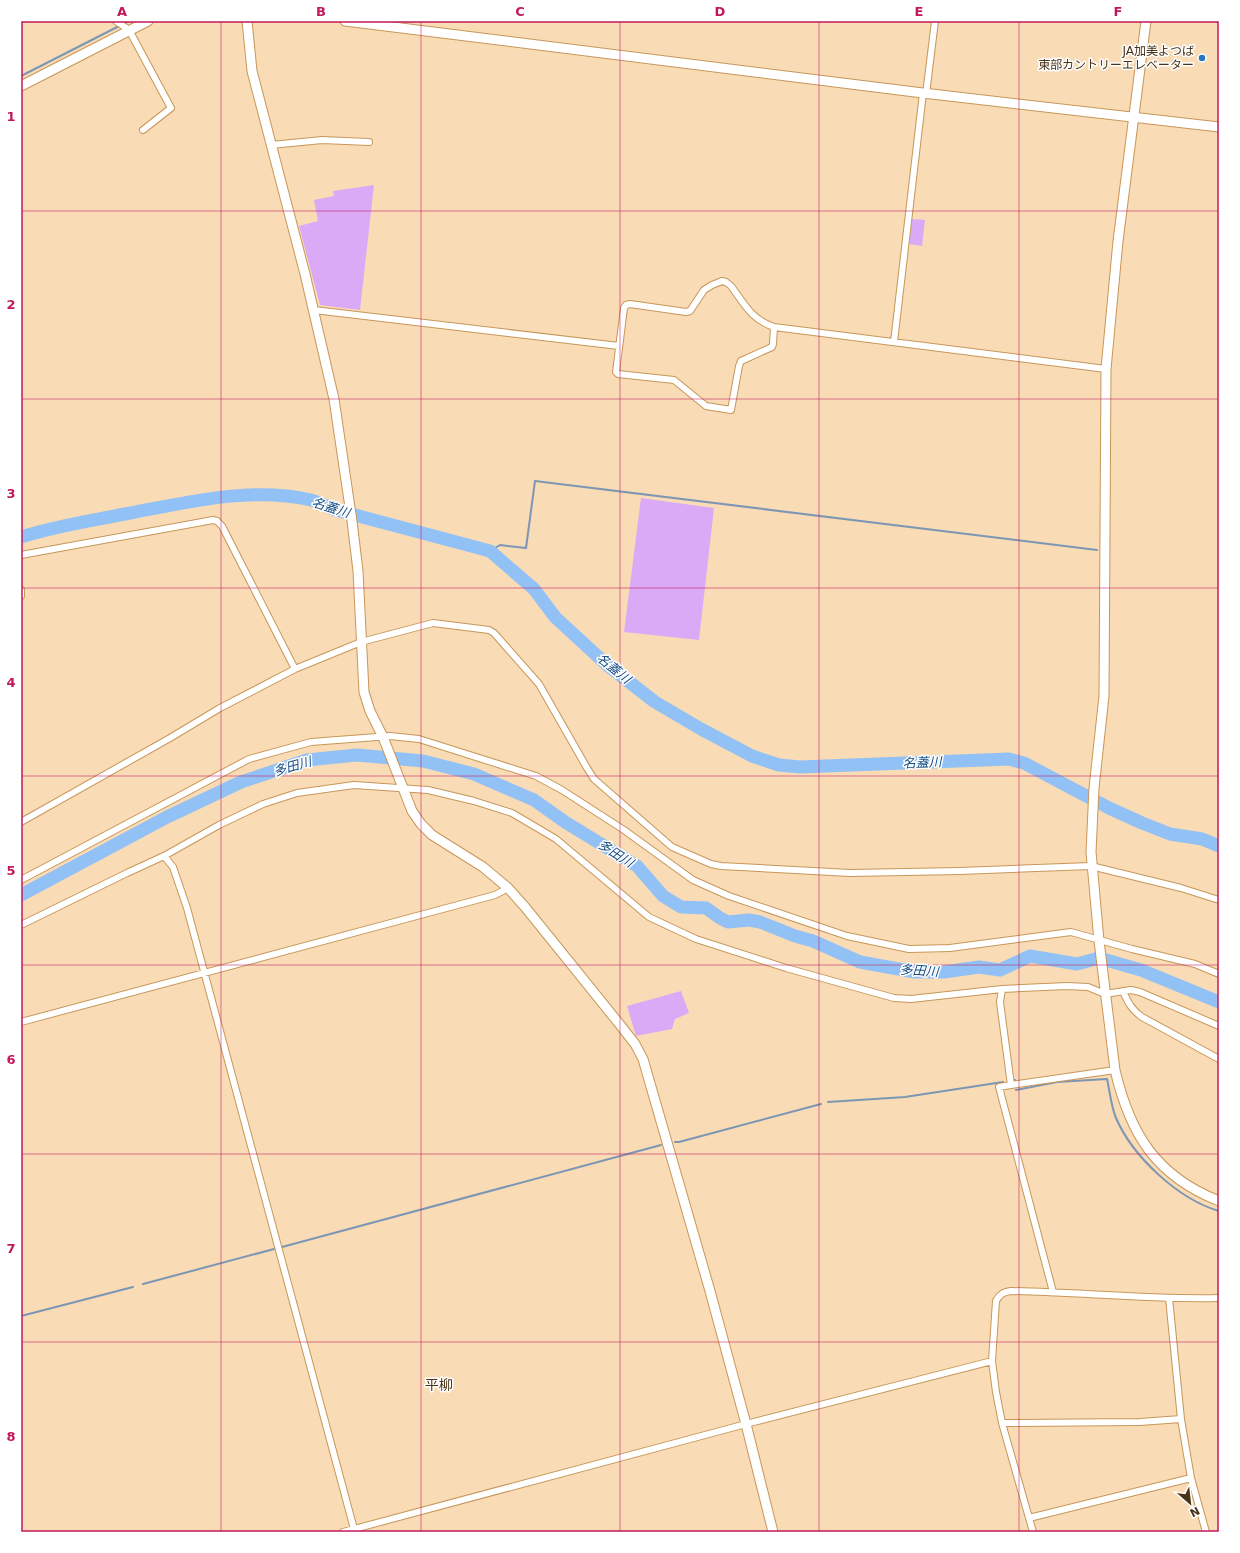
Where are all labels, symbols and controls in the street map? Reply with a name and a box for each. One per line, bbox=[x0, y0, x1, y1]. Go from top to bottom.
text: A bbox=[117, 4, 127, 19]
text: B bbox=[316, 4, 326, 19]
text: C bbox=[515, 4, 525, 19]
text: D bbox=[715, 4, 726, 19]
text: E bbox=[915, 4, 923, 19]
text: F bbox=[1114, 4, 1122, 19]
place label: JA加美よつば 東部カントリーエレベーター bbox=[1038, 44, 1194, 72]
marker: JA加美よつば 東部カントリーエレベーター bbox=[1197, 53, 1207, 63]
text: 1 bbox=[6, 109, 16, 124]
text: 2 bbox=[6, 297, 16, 312]
text: 3 bbox=[6, 486, 16, 501]
water label: 名蓋川 bbox=[310, 494, 354, 521]
water label: 名蓋川 bbox=[594, 650, 635, 688]
text: 4 bbox=[6, 675, 16, 690]
water label: 多田川 bbox=[271, 753, 315, 779]
water label: 名蓋川 bbox=[902, 754, 944, 771]
water label: 多田川 bbox=[595, 837, 638, 871]
text: 5 bbox=[6, 863, 16, 878]
water label: 多田川 bbox=[899, 962, 941, 979]
text: 6 bbox=[6, 1052, 16, 1067]
text: 7 bbox=[6, 1241, 16, 1256]
district label: 平柳 bbox=[425, 1377, 453, 1393]
text: 8 bbox=[6, 1429, 16, 1444]
north arrow bbox=[1170, 1483, 1210, 1523]
text: N bbox=[1187, 1503, 1202, 1519]

